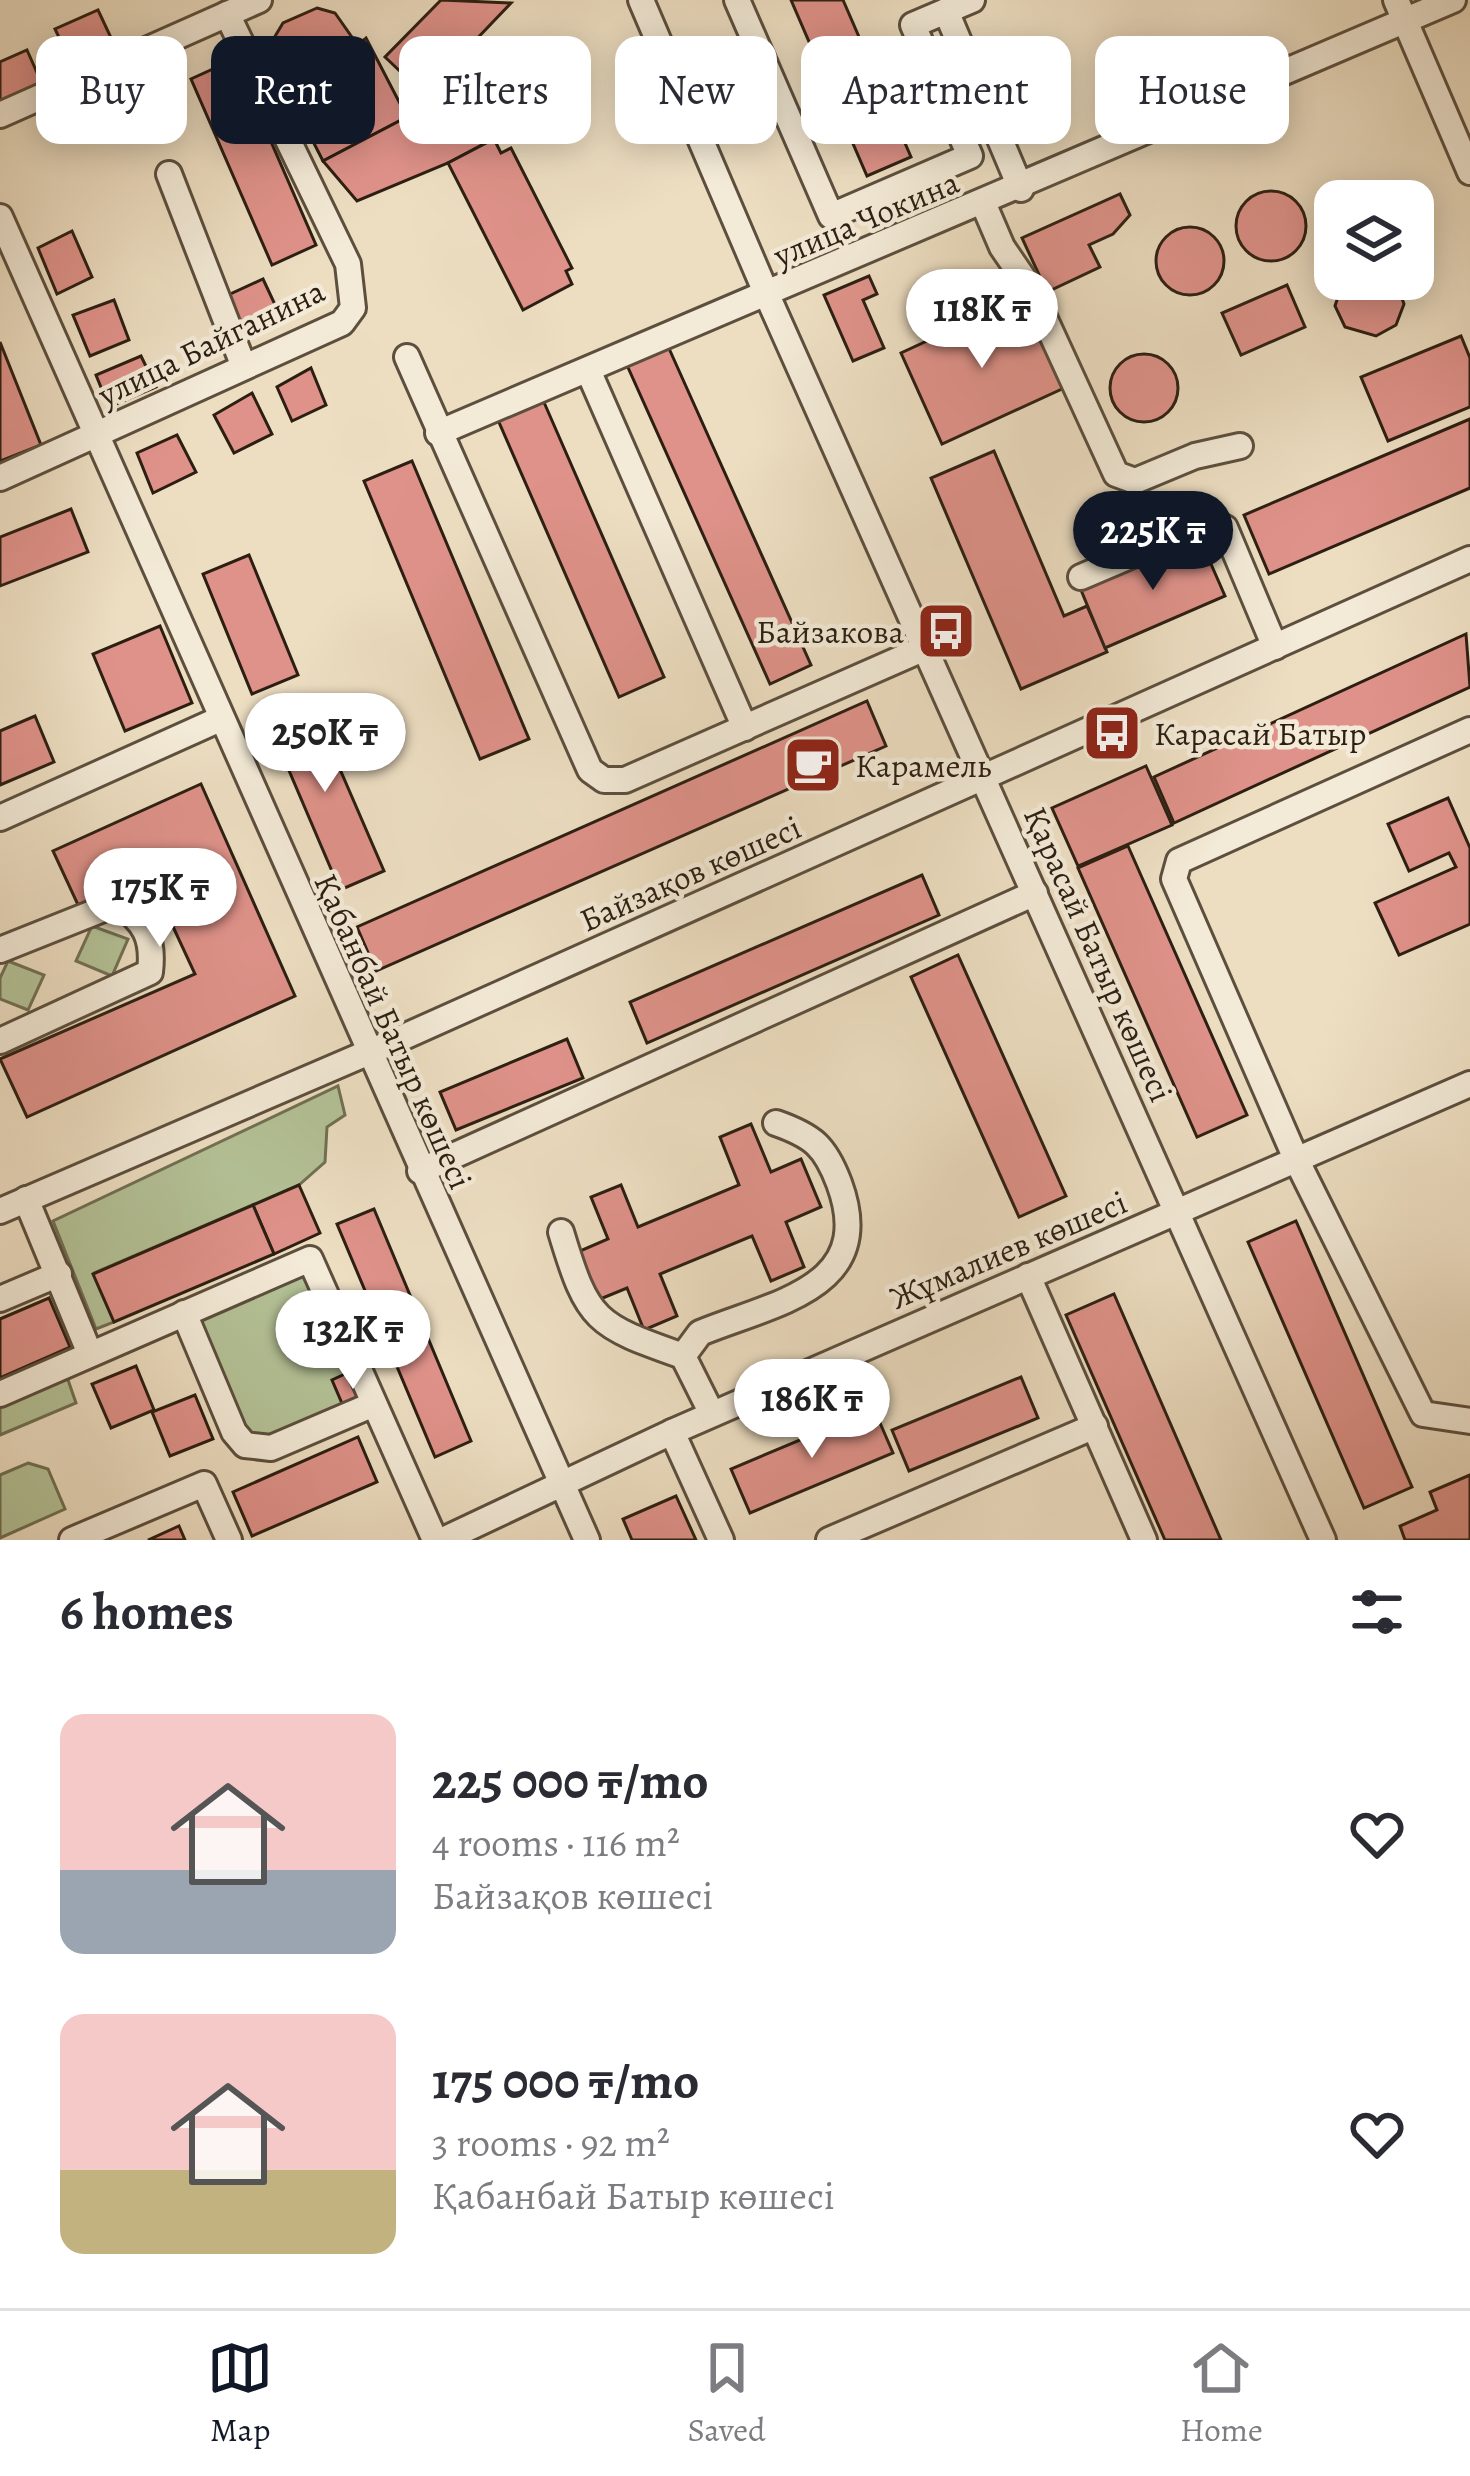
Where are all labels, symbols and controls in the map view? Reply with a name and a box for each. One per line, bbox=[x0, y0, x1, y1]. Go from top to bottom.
chip: Buy bbox=[36, 36, 187, 144]
chip: Rent bbox=[211, 36, 375, 144]
chip: Filters bbox=[399, 36, 591, 144]
chip: New bbox=[615, 36, 777, 144]
chip: Apartment bbox=[801, 36, 1071, 144]
chip: House bbox=[1095, 36, 1289, 144]
street label: улица Чокина bbox=[766, 159, 967, 278]
map controls bbox=[1314, 180, 1434, 300]
button: layers bbox=[1314, 180, 1434, 300]
street label: улица Байганина bbox=[89, 268, 333, 417]
pin: 118K ₸ bbox=[884, 269, 1080, 371]
text: 118K ₸ bbox=[933, 281, 1031, 334]
pin: 225K ₸ bbox=[1055, 491, 1251, 593]
text: 225K ₸ bbox=[1100, 503, 1206, 556]
bus stop icon: Байзакова bbox=[915, 600, 977, 662]
place label: Байзакова bbox=[756, 609, 905, 654]
pin: 250K ₸ bbox=[227, 693, 423, 795]
bus stop icon: Карасай Батыр bbox=[1081, 702, 1143, 764]
text: 250K ₸ bbox=[272, 705, 378, 758]
place label: Карасай Батыр bbox=[1154, 711, 1366, 756]
cafe icon: Карамель bbox=[782, 734, 844, 796]
place label: Карамель bbox=[855, 743, 992, 788]
street label: Қарасай Батыр көшесі bbox=[1013, 800, 1184, 1109]
street label: Байзақов көшесі bbox=[572, 804, 808, 942]
pin: 175K ₸ bbox=[62, 848, 258, 950]
text: 175K ₸ bbox=[111, 860, 209, 913]
street label: Қабанбай Батыр көшесі bbox=[304, 866, 483, 1196]
street label: Жұмалиев көшесі bbox=[883, 1179, 1134, 1320]
pin: 132K ₸ bbox=[255, 1290, 451, 1392]
text: 132K ₸ bbox=[302, 1302, 404, 1355]
pin: 186K ₸ bbox=[714, 1359, 910, 1461]
text: 186K ₸ bbox=[761, 1371, 863, 1424]
text: 6 homes bbox=[60, 1577, 234, 1647]
icon: filters bbox=[1344, 1579, 1410, 1645]
text: 225 000 ₸/mo bbox=[432, 1746, 709, 1816]
icon: home bbox=[156, 1762, 300, 1906]
icon: heart bbox=[1344, 1801, 1410, 1867]
text: 4 rooms · 116 m² bbox=[432, 1816, 680, 1869]
text: Байзақов көшесі bbox=[432, 1869, 713, 1922]
text: 175 000 ₸/mo bbox=[432, 2046, 699, 2116]
icon: home bbox=[156, 2062, 300, 2206]
icon: heart bbox=[1344, 2101, 1410, 2167]
text: 3 rooms · 92 m² bbox=[432, 2116, 670, 2169]
text: Қабанбай Батыр көшесі bbox=[432, 2169, 835, 2222]
tab: Map bbox=[207, 2335, 273, 2452]
tab: Saved bbox=[687, 2335, 766, 2452]
tab: Home bbox=[1180, 2335, 1263, 2452]

